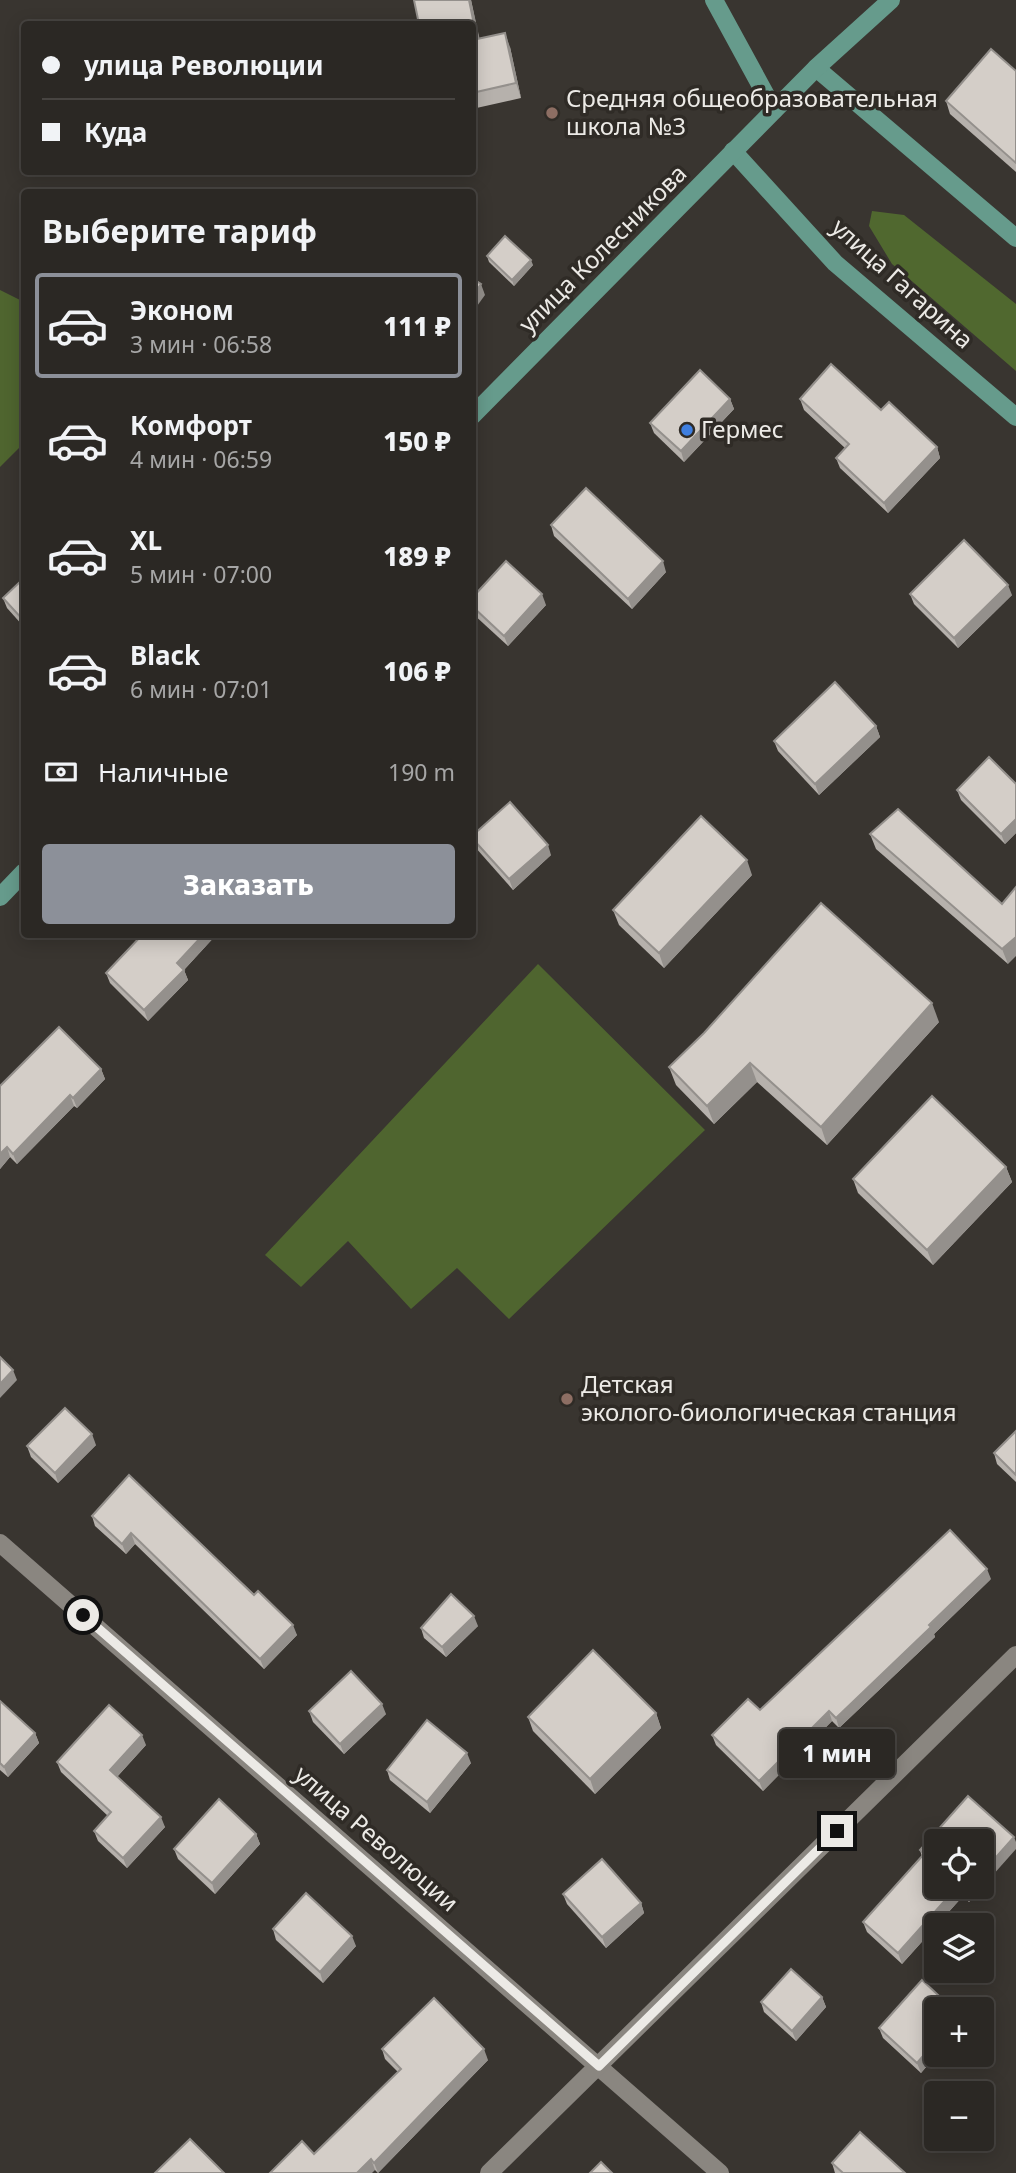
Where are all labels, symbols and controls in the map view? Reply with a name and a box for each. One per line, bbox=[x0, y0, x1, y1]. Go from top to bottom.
text: улица Революции bbox=[84, 47, 323, 83]
place label: Средняя общеобразовательная школа №3 bbox=[566, 81, 938, 142]
marker: Средняя общеобразовательная школа №3 bbox=[544, 105, 560, 121]
text: Куда bbox=[84, 114, 147, 150]
street label: улица Колесникова bbox=[511, 157, 693, 339]
text: Выберите тариф bbox=[42, 209, 317, 252]
street label: улица Гагарина bbox=[825, 210, 981, 355]
text: Эконом bbox=[130, 292, 234, 328]
icon: car bbox=[46, 294, 109, 357]
text: 111 ₽ bbox=[383, 308, 451, 344]
text: 3 мин · 06:58 bbox=[130, 328, 272, 360]
text: Комфорт bbox=[130, 407, 252, 443]
icon: car bbox=[46, 409, 109, 472]
place label: Гермес bbox=[701, 412, 784, 445]
marker: Гермес bbox=[679, 422, 695, 438]
text: 150 ₽ bbox=[383, 423, 451, 459]
text: 4 мин · 06:59 bbox=[130, 443, 272, 475]
text: XL bbox=[130, 522, 162, 558]
icon: car bbox=[46, 524, 109, 587]
text: 189 ₽ bbox=[383, 538, 451, 574]
text: 5 мин · 07:00 bbox=[130, 558, 272, 590]
text: Black bbox=[130, 637, 200, 673]
icon: car bbox=[46, 639, 109, 702]
text: 106 ₽ bbox=[383, 653, 451, 689]
text: 6 мин · 07:01 bbox=[130, 673, 272, 705]
icon: cash bbox=[42, 753, 80, 791]
text: Наличные bbox=[98, 754, 229, 790]
text: 190 m bbox=[388, 756, 455, 788]
button: Заказать bbox=[42, 844, 455, 924]
place label: Детская эколого-биологическая станция bbox=[581, 1367, 957, 1428]
marker: Детская эколого-биологическая станция bbox=[559, 1391, 575, 1407]
route start bbox=[67, 1599, 99, 1631]
callout: 1 мин bbox=[779, 1730, 895, 1778]
text: 1 мин bbox=[802, 1737, 872, 1769]
street label: улица Революции bbox=[288, 1757, 466, 1918]
route end bbox=[821, 1815, 853, 1847]
map controls bbox=[924, 1829, 994, 2151]
button: locate bbox=[924, 1829, 994, 1899]
button: layers bbox=[924, 1913, 994, 1983]
button: + bbox=[924, 1997, 994, 2067]
button: − bbox=[924, 2081, 994, 2151]

